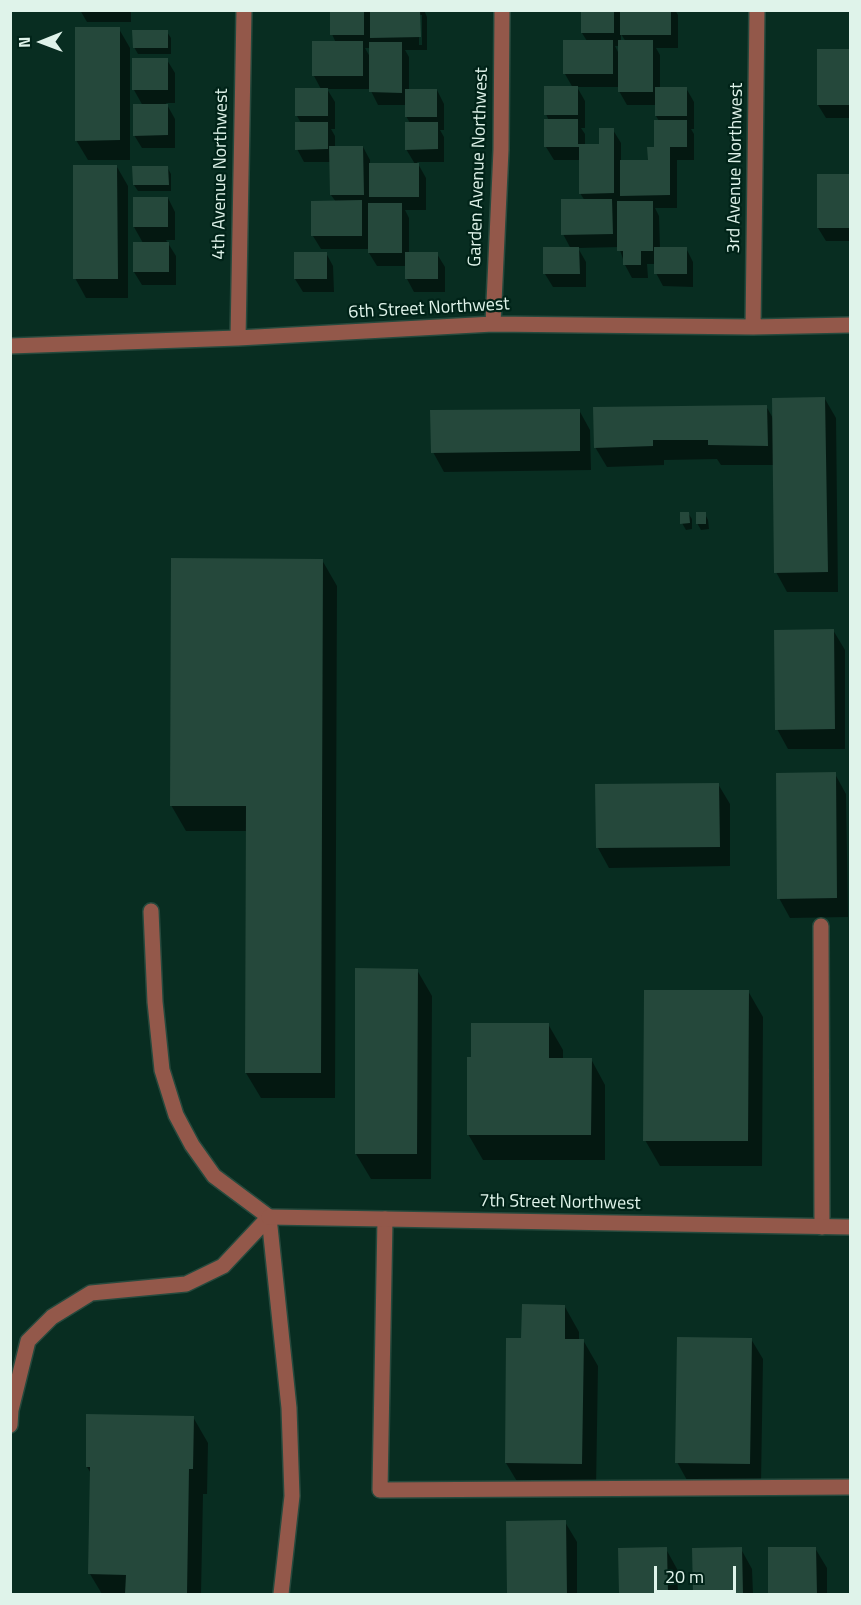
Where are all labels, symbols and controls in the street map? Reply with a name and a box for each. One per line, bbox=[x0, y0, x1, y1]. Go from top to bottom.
north arrow bbox=[12, 12, 72, 72]
text: N bbox=[12, 37, 36, 48]
street label: Garden Avenue Northwest bbox=[465, 67, 493, 267]
street label: 3rd Avenue Northwest bbox=[724, 82, 748, 254]
street label: 4th Avenue Northwest bbox=[209, 88, 233, 260]
street label: 6th Street Northwest bbox=[348, 294, 510, 324]
street label: 7th Street Northwest bbox=[479, 1191, 641, 1215]
scale bar bbox=[657, 1554, 740, 1592]
text: 20 m bbox=[665, 1563, 704, 1590]

